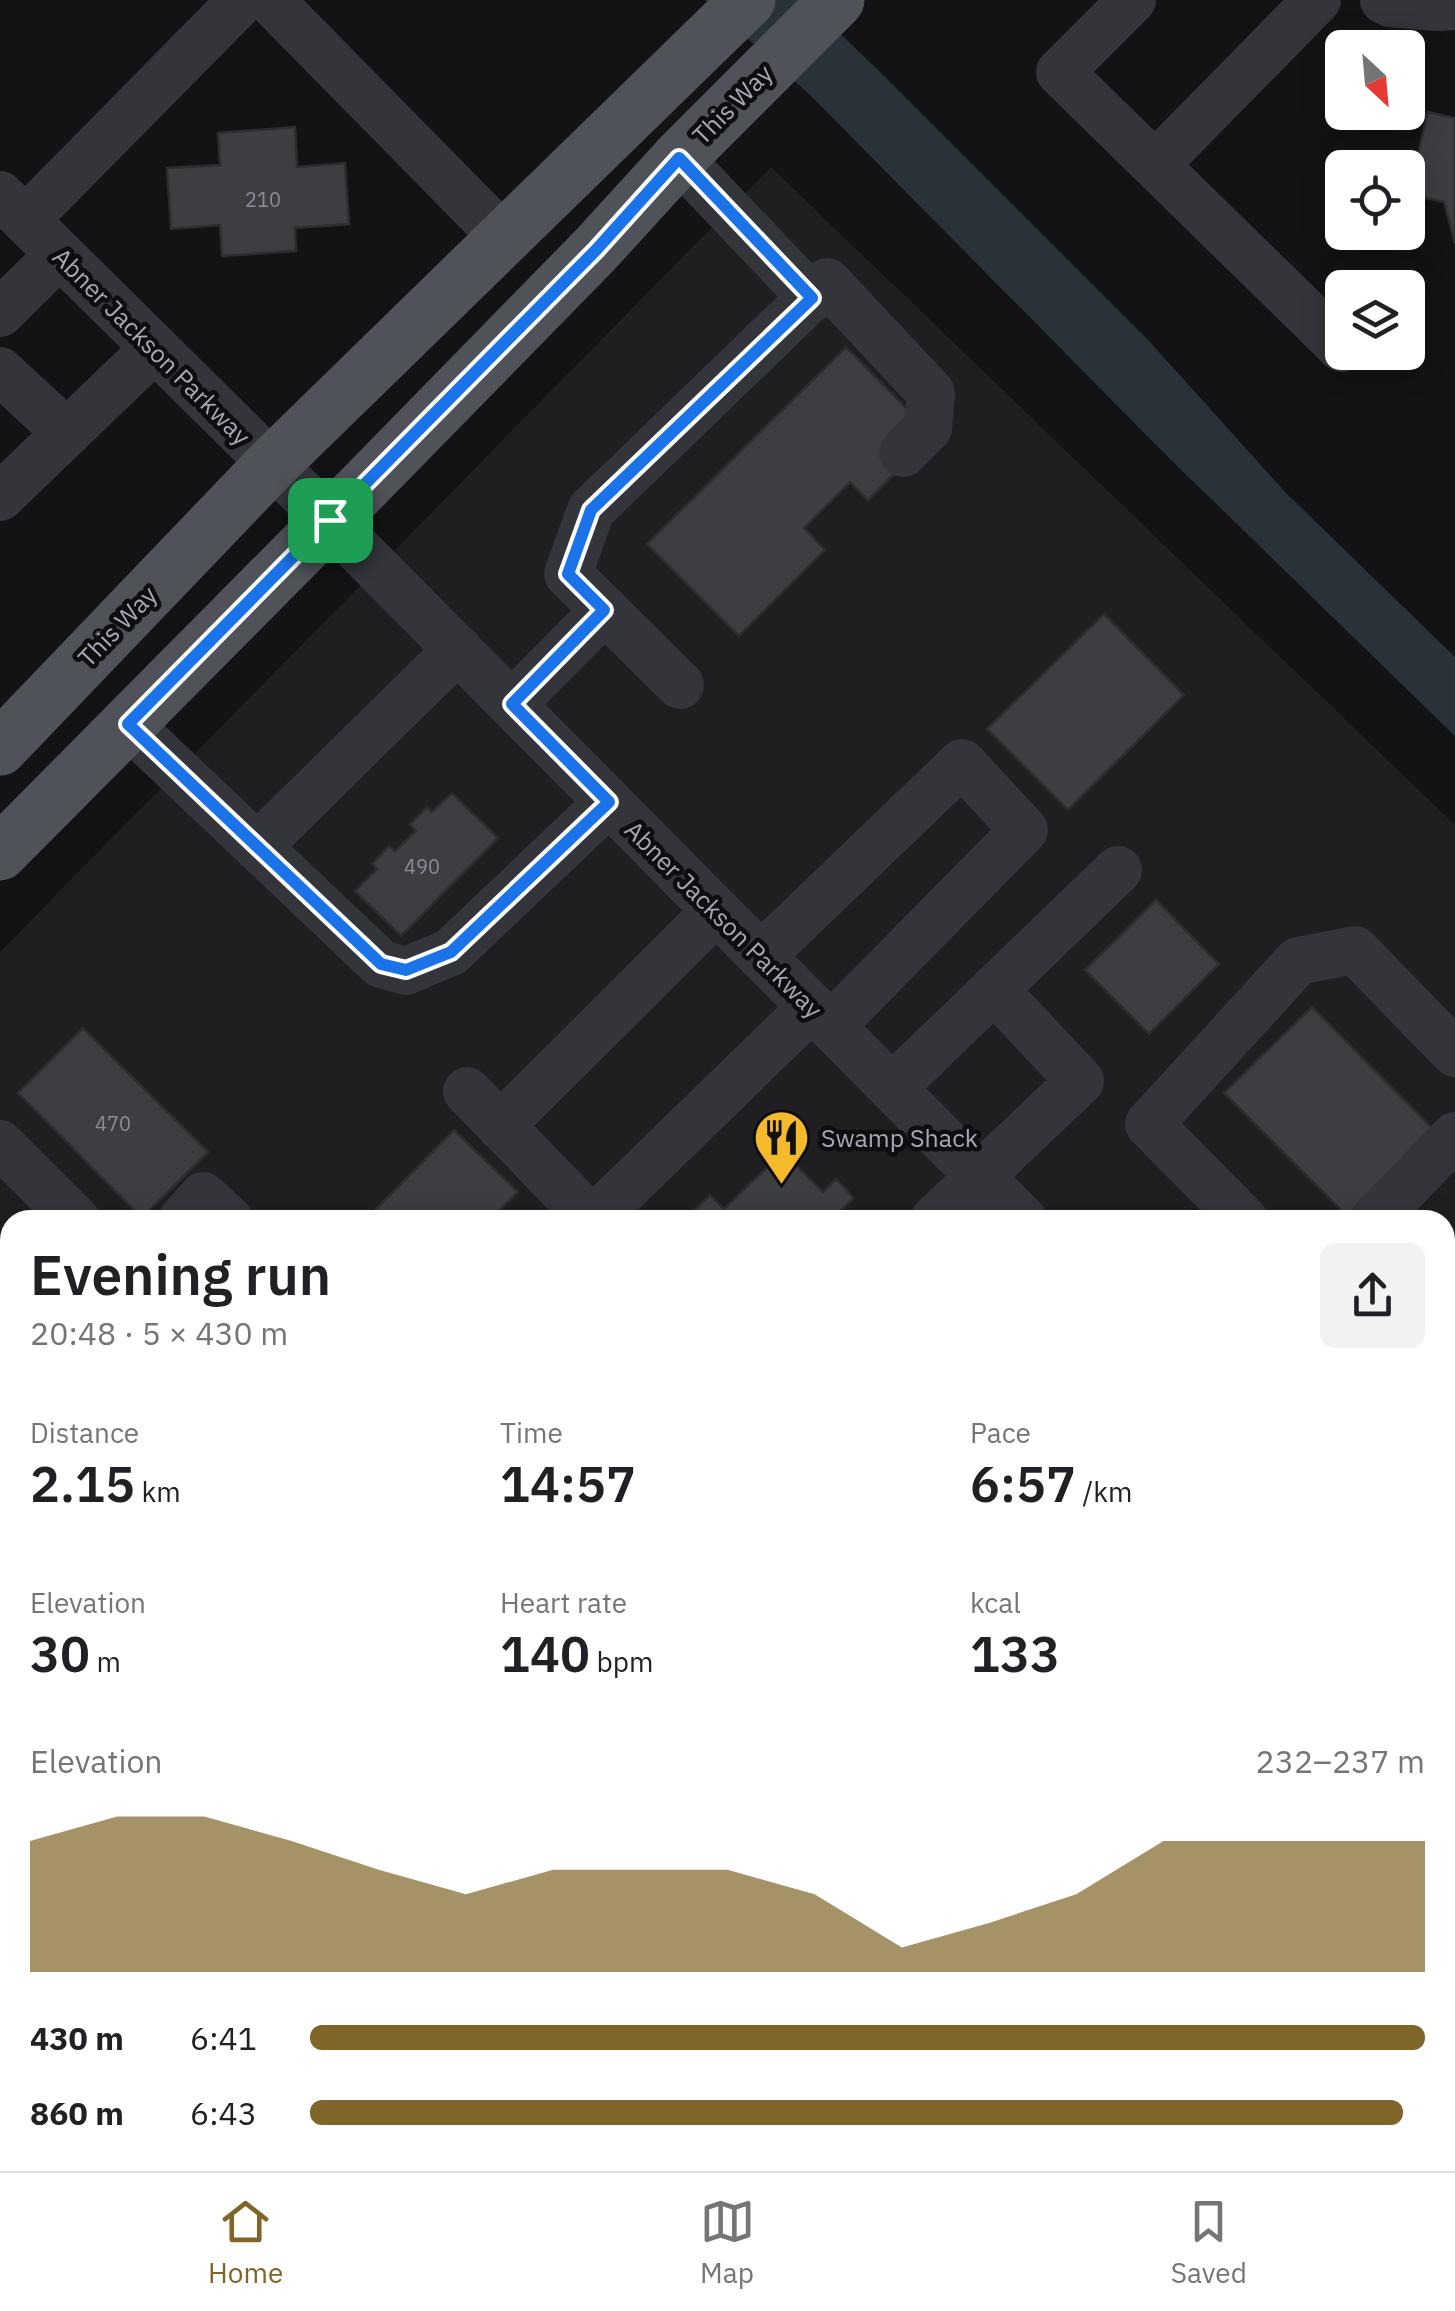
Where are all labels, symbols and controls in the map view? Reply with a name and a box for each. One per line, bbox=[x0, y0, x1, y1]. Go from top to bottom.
north arrow bbox=[1325, 30, 1425, 130]
map controls bbox=[1325, 30, 1425, 370]
street label: This Way bbox=[685, 56, 780, 151]
button: locate bbox=[1325, 150, 1425, 250]
house number: 210 bbox=[245, 186, 281, 213]
street label: Abner Jackson Parkway bbox=[46, 240, 258, 452]
button: layers bbox=[1325, 270, 1425, 370]
pin bbox=[288, 478, 373, 563]
icon: arrive bbox=[303, 493, 358, 548]
street label: This Way bbox=[70, 578, 164, 674]
street label: Abner Jackson Parkway bbox=[618, 813, 830, 1025]
house number: 490 bbox=[404, 853, 440, 880]
restaurant icon: Swamp Shack bbox=[752, 1107, 812, 1186]
house number: 470 bbox=[95, 1110, 131, 1137]
place label: Swamp Shack bbox=[821, 1121, 978, 1154]
text: Evening run bbox=[30, 1239, 331, 1310]
button: share bbox=[1320, 1243, 1425, 1348]
text: 20:48 · 5 × 430 m bbox=[30, 1312, 288, 1354]
text: Distance bbox=[30, 1414, 139, 1451]
text: Time bbox=[500, 1414, 563, 1451]
text: Pace bbox=[970, 1414, 1031, 1451]
text: 2.15 bbox=[30, 1451, 135, 1516]
text: 14:57 bbox=[500, 1451, 636, 1516]
text: 6:57 bbox=[970, 1451, 1076, 1516]
text: km bbox=[135, 1473, 181, 1510]
text: /km bbox=[1076, 1473, 1133, 1510]
text: Elevation bbox=[30, 1584, 146, 1621]
text: Heart rate bbox=[500, 1584, 627, 1621]
text: kcal bbox=[970, 1584, 1021, 1621]
text: 30 bbox=[30, 1621, 90, 1686]
text: 140 bbox=[500, 1621, 590, 1686]
text: 133 bbox=[970, 1621, 1060, 1686]
text: m bbox=[90, 1643, 121, 1680]
text: bpm bbox=[590, 1643, 654, 1680]
text: Elevation bbox=[30, 1740, 163, 1782]
text: 232–237 m bbox=[1255, 1740, 1425, 1782]
text: 430 m bbox=[30, 2017, 124, 2059]
text: 6:41 bbox=[190, 2017, 257, 2059]
text: 860 m bbox=[30, 2092, 124, 2134]
text: 6:43 bbox=[190, 2092, 257, 2134]
tab: Home bbox=[208, 2194, 283, 2291]
tab: Map bbox=[700, 2194, 755, 2291]
tab: Saved bbox=[1171, 2194, 1247, 2291]

